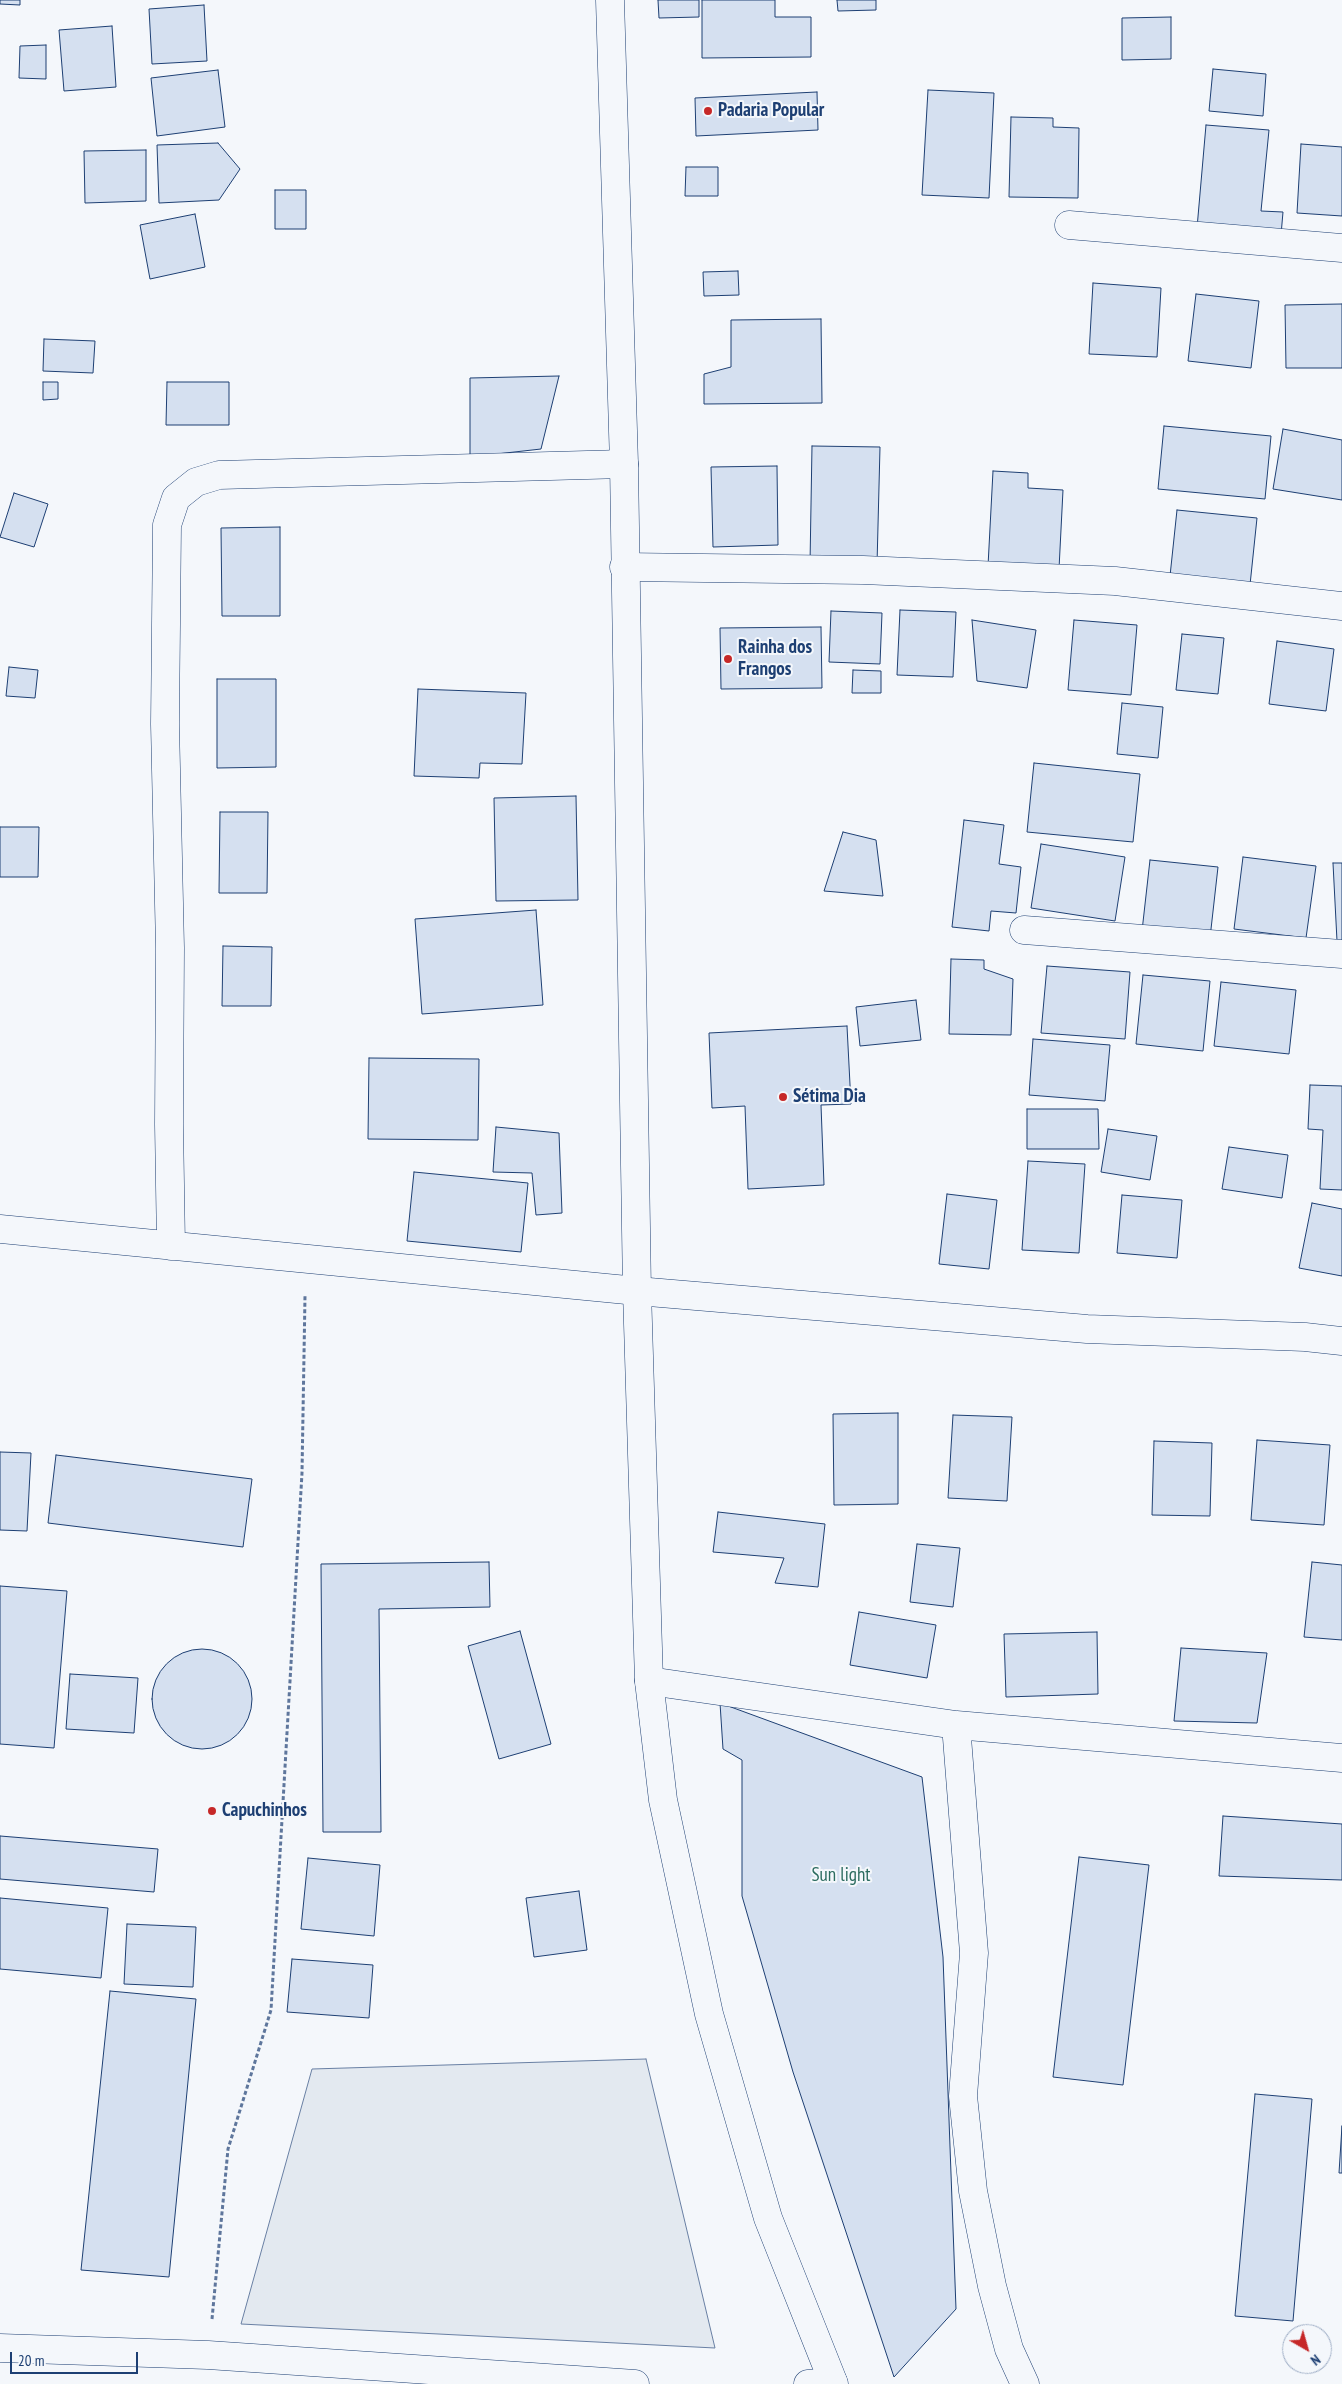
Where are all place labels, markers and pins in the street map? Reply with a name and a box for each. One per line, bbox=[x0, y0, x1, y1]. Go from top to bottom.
place label: Padaria Popular bbox=[718, 100, 824, 122]
marker: Padaria Popular bbox=[702, 105, 714, 117]
place label: Rainha dos Frangos bbox=[738, 637, 812, 681]
marker: Rainha dos Frangos bbox=[722, 653, 734, 665]
place label: Sétima Dia bbox=[793, 1086, 866, 1108]
marker: Sétima Dia bbox=[777, 1091, 789, 1103]
place label: Capuchinhos bbox=[222, 1800, 307, 1822]
marker: Capuchinhos bbox=[206, 1805, 218, 1817]

